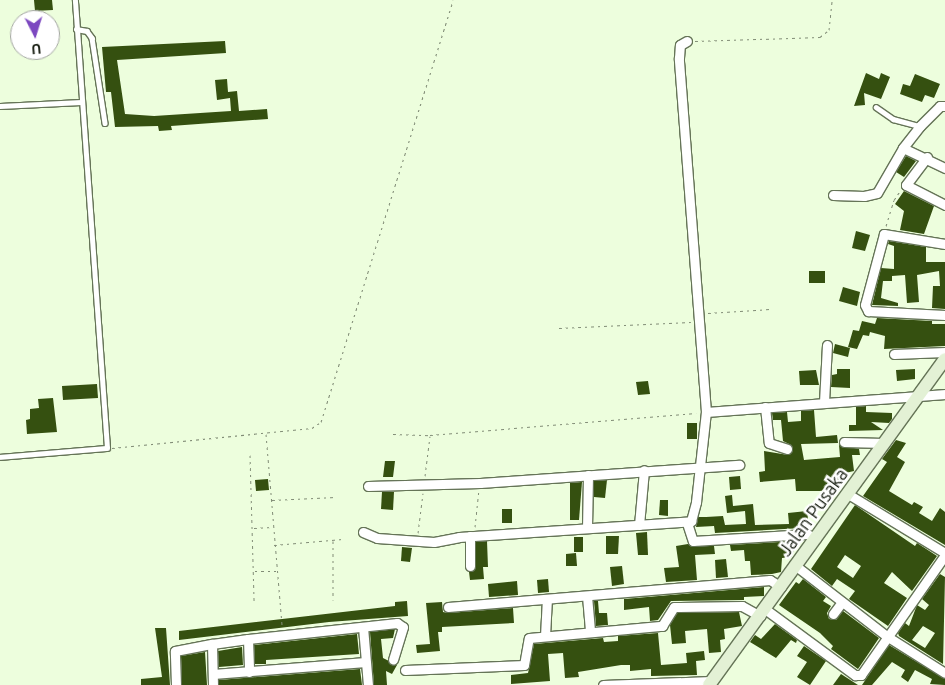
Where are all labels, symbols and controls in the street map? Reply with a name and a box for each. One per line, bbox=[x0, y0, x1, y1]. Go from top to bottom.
north arrow bbox=[10, 10, 60, 60]
text: U bbox=[31, 41, 42, 57]
street label: Jalan Pusaka bbox=[774, 464, 852, 560]

